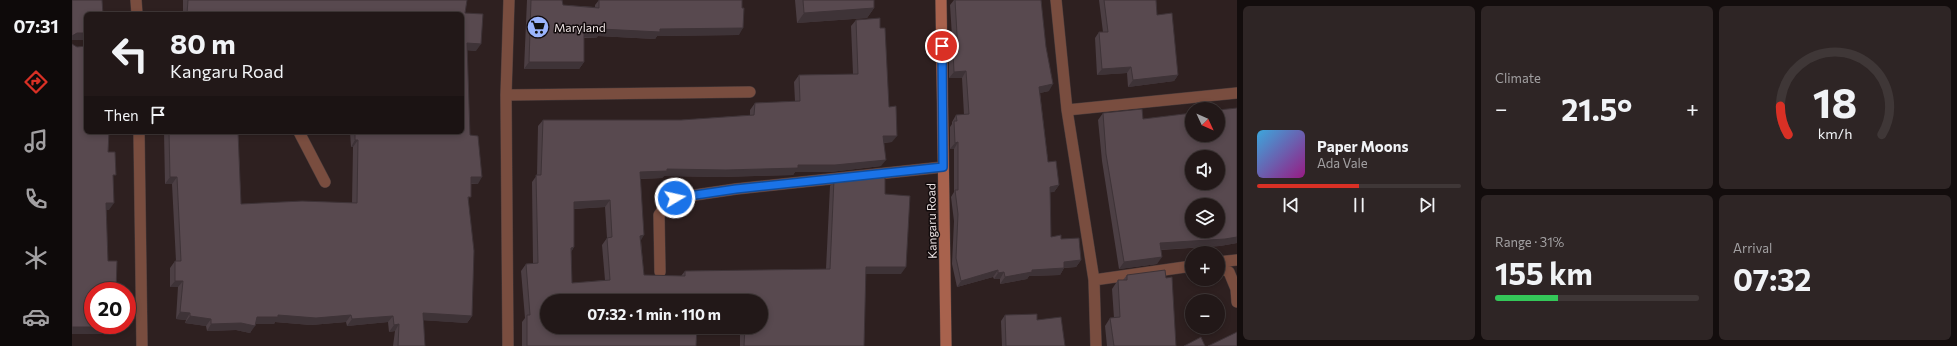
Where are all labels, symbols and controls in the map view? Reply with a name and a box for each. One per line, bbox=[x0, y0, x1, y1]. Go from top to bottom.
supermarket icon: Maryland bbox=[525, 14, 551, 40]
text: 07:31 bbox=[13, 15, 59, 37]
place label: Maryland bbox=[554, 20, 606, 34]
text: 80 m bbox=[170, 26, 236, 60]
icon: left bbox=[104, 28, 156, 80]
pin bbox=[925, 29, 959, 63]
icon: arrive bbox=[931, 35, 953, 57]
text: Kangaru Road bbox=[170, 60, 284, 82]
icon: directions bbox=[22, 68, 50, 96]
text: Climate bbox=[1495, 70, 1541, 86]
text: 18 bbox=[1813, 76, 1857, 127]
text: 21.5° bbox=[1561, 90, 1632, 127]
text: − bbox=[1495, 95, 1508, 122]
text: + bbox=[1686, 95, 1699, 122]
north arrow bbox=[1185, 102, 1225, 142]
map controls bbox=[1185, 102, 1225, 334]
icon: arrive bbox=[147, 104, 169, 126]
text: Then bbox=[104, 106, 139, 124]
text: km/h bbox=[1818, 124, 1852, 142]
icon: music bbox=[22, 127, 50, 155]
text: Paper Moons bbox=[1317, 137, 1408, 155]
button: sound bbox=[1185, 150, 1225, 190]
text: Ada Vale bbox=[1317, 155, 1368, 171]
position arrow bbox=[654, 177, 696, 219]
street label: Kangaru Road bbox=[923, 183, 939, 259]
icon: phone bbox=[22, 185, 50, 213]
icon: previous bbox=[1280, 194, 1302, 216]
icon: pause bbox=[1348, 194, 1370, 216]
icon: next bbox=[1416, 194, 1438, 216]
button: layers bbox=[1185, 198, 1225, 238]
text: Range · 31% bbox=[1495, 234, 1564, 250]
text: Arrival bbox=[1733, 240, 1772, 256]
icon: climate bbox=[22, 244, 50, 272]
button: + bbox=[1185, 246, 1225, 286]
text: 155 km bbox=[1495, 254, 1593, 291]
text: 07:32 bbox=[1733, 260, 1811, 297]
speed limit sign: 20 bbox=[84, 282, 136, 334]
button: − bbox=[1185, 294, 1225, 334]
icon: car bbox=[22, 303, 50, 331]
text: 07:32 · 1 min · 110 m bbox=[587, 305, 721, 323]

